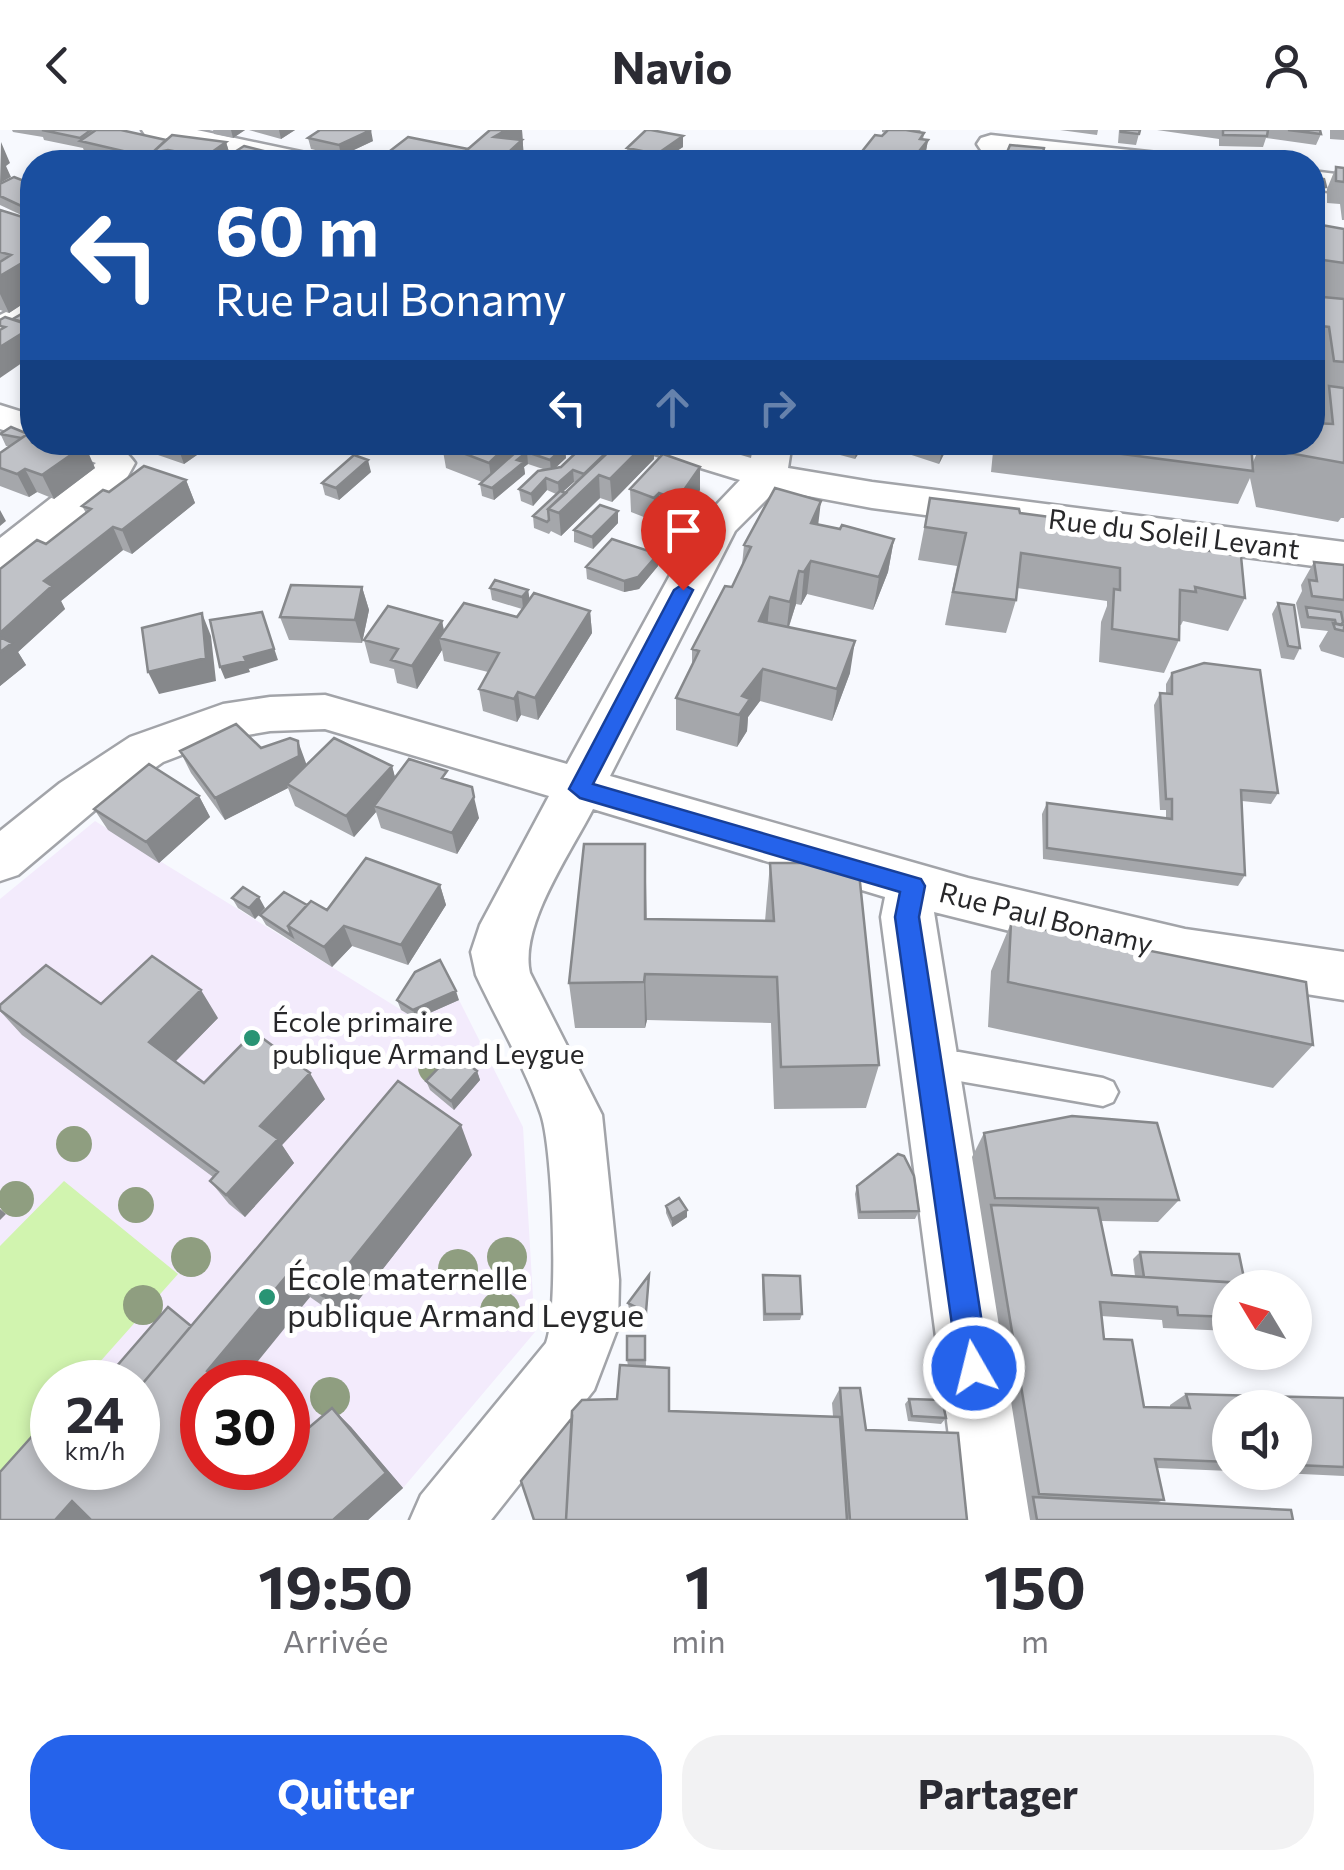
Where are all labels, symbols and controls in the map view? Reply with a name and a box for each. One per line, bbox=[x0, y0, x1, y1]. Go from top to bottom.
icon: back bbox=[30, 38, 85, 93]
text: Navio bbox=[612, 38, 732, 93]
icon: person bbox=[1259, 38, 1314, 93]
text: 60 m bbox=[215, 185, 379, 270]
icon: left bbox=[50, 190, 180, 320]
text: Rue Paul Bonamy bbox=[215, 270, 567, 325]
icon: left bbox=[540, 380, 595, 435]
icon: ahead bbox=[645, 380, 700, 435]
icon: right bbox=[750, 380, 805, 435]
pin bbox=[641, 488, 726, 591]
street label: Rue du Soleil Levant bbox=[1047, 501, 1302, 565]
icon: arrive bbox=[656, 503, 711, 558]
street label: Rue Paul Bonamy bbox=[936, 874, 1157, 960]
place label: École primaire publique Armand Leygue bbox=[272, 1004, 585, 1070]
marker: École primaire publique Armand Leygue bbox=[241, 1027, 263, 1049]
place label: École maternelle publique Armand Leygue bbox=[287, 1257, 644, 1334]
north arrow bbox=[1212, 1270, 1312, 1370]
map controls bbox=[1212, 1270, 1312, 1490]
marker: École maternelle publique Armand Leygue bbox=[256, 1286, 278, 1308]
position arrow bbox=[922, 1316, 1026, 1420]
speed limit sign: 30 bbox=[180, 1360, 310, 1490]
text: 24 bbox=[66, 1382, 124, 1443]
button: sound bbox=[1212, 1390, 1312, 1490]
text: km/h bbox=[65, 1435, 125, 1465]
text: 19:50 bbox=[258, 1548, 413, 1621]
text: 1 bbox=[685, 1548, 712, 1621]
text: 150 bbox=[984, 1548, 1086, 1621]
text: Arrivée bbox=[283, 1620, 388, 1660]
text: min bbox=[671, 1620, 726, 1660]
text: m bbox=[1021, 1620, 1049, 1660]
button: Quitter bbox=[30, 1735, 662, 1850]
button: Partager bbox=[682, 1735, 1314, 1850]

